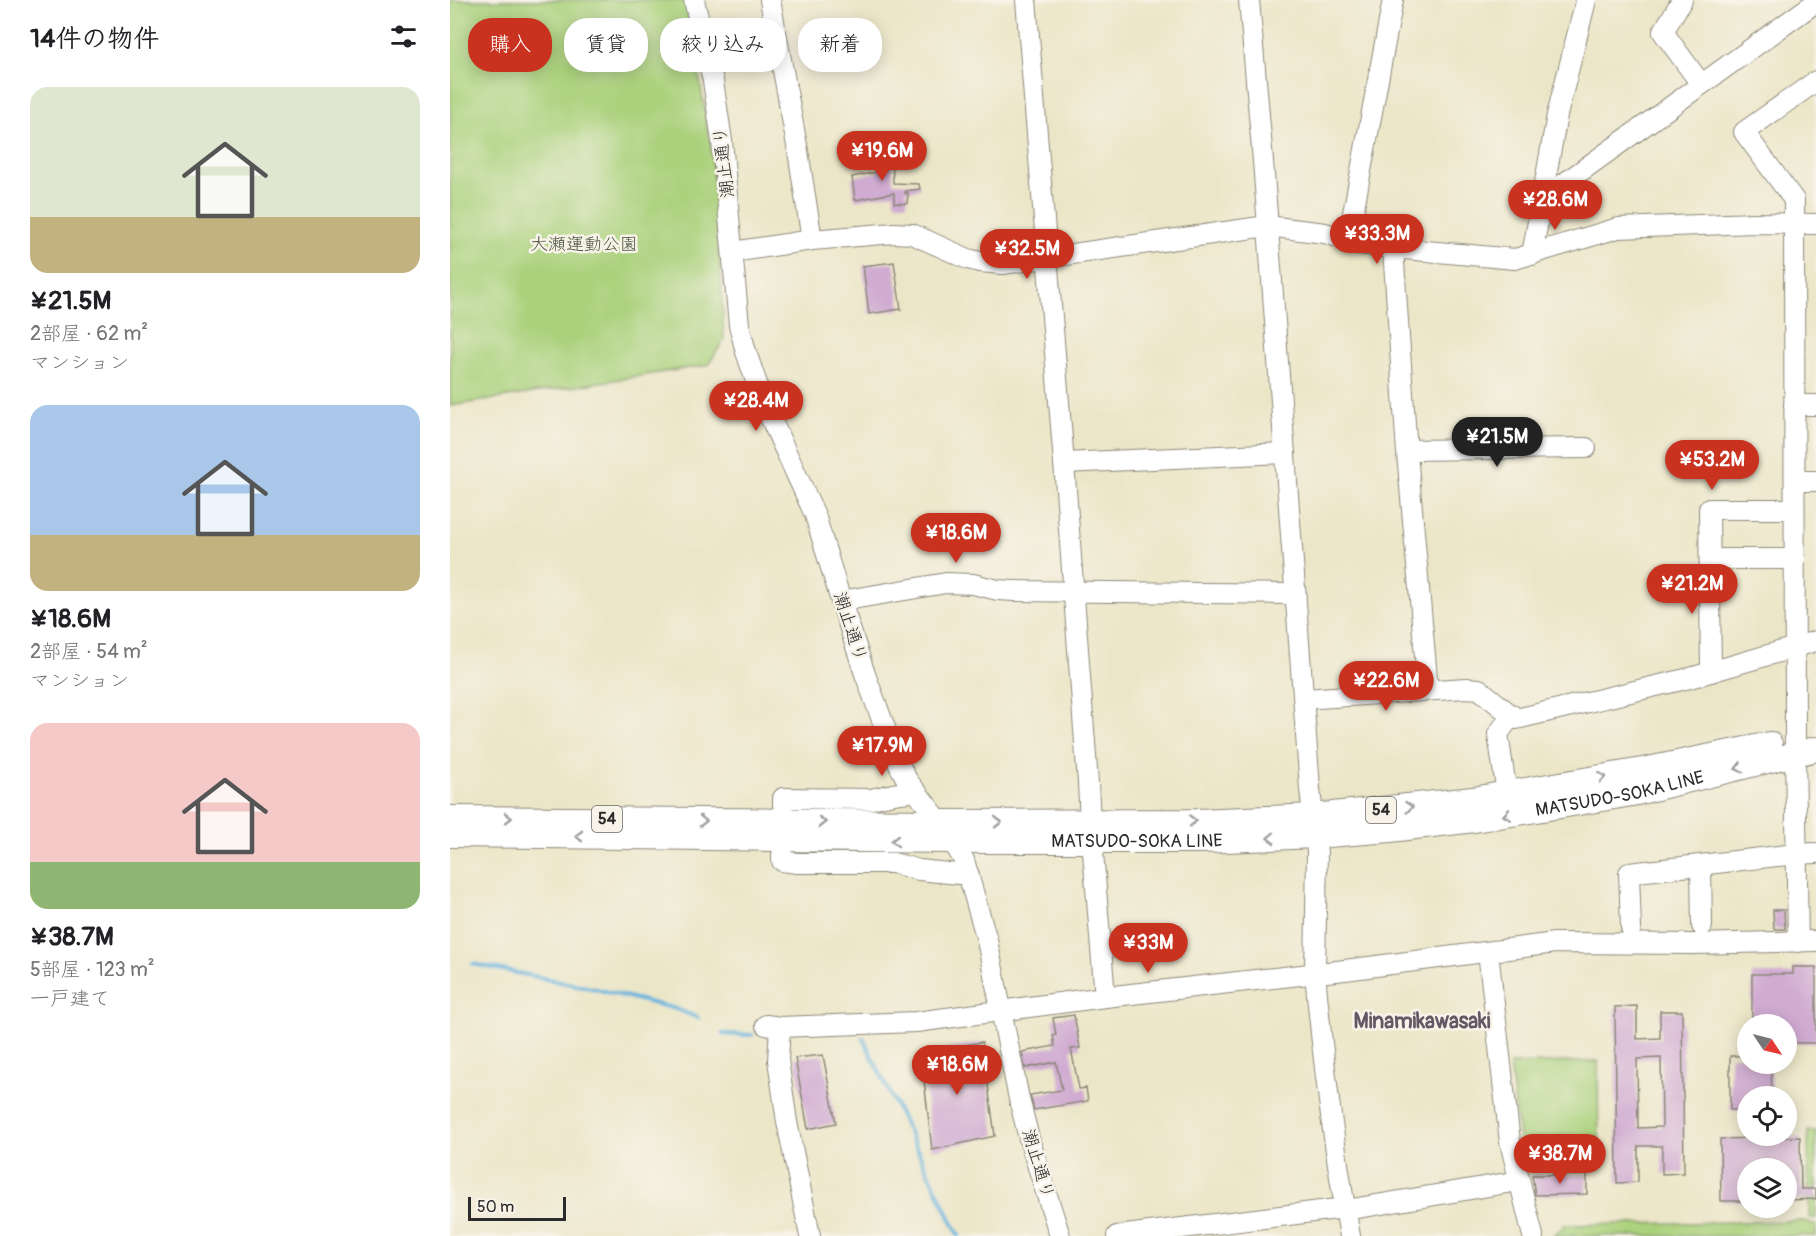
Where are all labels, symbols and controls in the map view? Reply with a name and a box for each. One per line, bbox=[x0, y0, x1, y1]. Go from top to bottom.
chip: 購入 bbox=[468, 18, 552, 72]
chip: 賃貸 bbox=[564, 18, 648, 72]
chip: 絞り込み bbox=[660, 18, 786, 72]
chip: 新着 bbox=[798, 18, 882, 72]
icon: filters bbox=[387, 20, 420, 53]
text: 14件の物件 bbox=[30, 23, 159, 55]
street label: 潮止通り bbox=[708, 125, 740, 199]
icon: home bbox=[171, 126, 279, 234]
pin: ¥19.6M bbox=[833, 131, 931, 182]
text: ¥19.6M bbox=[851, 138, 913, 163]
pin: ¥28.6M bbox=[1506, 180, 1604, 231]
text: ¥28.6M bbox=[1522, 187, 1588, 212]
pin: ¥33.3M bbox=[1328, 214, 1426, 265]
text: ¥33.3M bbox=[1344, 221, 1410, 246]
pin: ¥32.5M bbox=[978, 229, 1076, 280]
park label: 大瀬運動公園 bbox=[530, 233, 638, 256]
text: ¥32.5M bbox=[994, 236, 1060, 261]
text: ¥21.5M bbox=[30, 285, 111, 317]
text: 2部屋 · 62 m² bbox=[30, 321, 148, 346]
text: マンション bbox=[30, 350, 129, 375]
pin: ¥28.4M bbox=[707, 381, 805, 432]
text: ¥28.4M bbox=[723, 388, 789, 413]
pin: ¥21.5M bbox=[1448, 417, 1546, 468]
text: ¥21.5M bbox=[1466, 424, 1528, 449]
pin: ¥53.2M bbox=[1663, 440, 1761, 491]
icon: home bbox=[171, 444, 279, 552]
text: ¥53.2M bbox=[1679, 447, 1745, 472]
pin: ¥18.6M bbox=[907, 513, 1005, 564]
text: ¥18.6M bbox=[925, 520, 987, 545]
pin: ¥21.2M bbox=[1643, 564, 1741, 615]
text: ¥21.2M bbox=[1661, 571, 1723, 596]
street label: 潮止通り bbox=[828, 589, 872, 665]
text: ¥18.6M bbox=[30, 603, 111, 635]
text: 2部屋 · 54 m² bbox=[30, 639, 148, 664]
pin: ¥22.6M bbox=[1337, 661, 1435, 712]
text: マンション bbox=[30, 668, 129, 693]
text: ¥22.6M bbox=[1353, 668, 1419, 693]
pin: ¥17.9M bbox=[833, 726, 931, 777]
text: ¥17.9M bbox=[851, 733, 913, 758]
one-way arrow bbox=[1734, 760, 1744, 773]
icon: home bbox=[171, 762, 279, 870]
street label: MATSUDO-SOKA LINE bbox=[1534, 765, 1706, 821]
one-way arrow bbox=[1597, 772, 1606, 784]
road number: 54 bbox=[1366, 797, 1396, 823]
one-way arrow bbox=[1404, 801, 1413, 813]
road number: 54 bbox=[592, 806, 622, 832]
one-way arrow bbox=[1502, 808, 1512, 821]
one-way arrow bbox=[504, 812, 513, 824]
one-way arrow bbox=[699, 815, 708, 827]
one-way arrow bbox=[1189, 815, 1198, 827]
one-way arrow bbox=[818, 816, 827, 828]
one-way arrow bbox=[994, 816, 1003, 828]
street label: MATSUDO-SOKA LINE bbox=[1051, 829, 1223, 853]
one-way arrow bbox=[575, 830, 584, 842]
one-way arrow bbox=[1266, 831, 1275, 844]
one-way arrow bbox=[890, 834, 899, 847]
text: ¥38.7M bbox=[30, 921, 114, 953]
pin: ¥33M bbox=[1112, 923, 1184, 974]
text: ¥33M bbox=[1123, 930, 1173, 955]
text: 5部屋 · 123 m² bbox=[30, 957, 154, 982]
text: 一戸建て bbox=[30, 986, 110, 1011]
district label: Minamikawasaki bbox=[1354, 1008, 1491, 1035]
north arrow bbox=[1737, 1014, 1797, 1074]
map controls bbox=[1737, 1014, 1797, 1218]
pin: ¥18.6M bbox=[908, 1045, 1006, 1096]
text: ¥18.6M bbox=[926, 1052, 988, 1077]
button: locate bbox=[1737, 1086, 1797, 1146]
street label: 潮止通り bbox=[1016, 1126, 1060, 1202]
pin: ¥38.7M bbox=[1511, 1134, 1609, 1185]
text: ¥38.7M bbox=[1528, 1141, 1592, 1166]
button: layers bbox=[1737, 1158, 1797, 1218]
scale bar bbox=[468, 1194, 566, 1222]
text: 50 m bbox=[477, 1197, 514, 1217]

